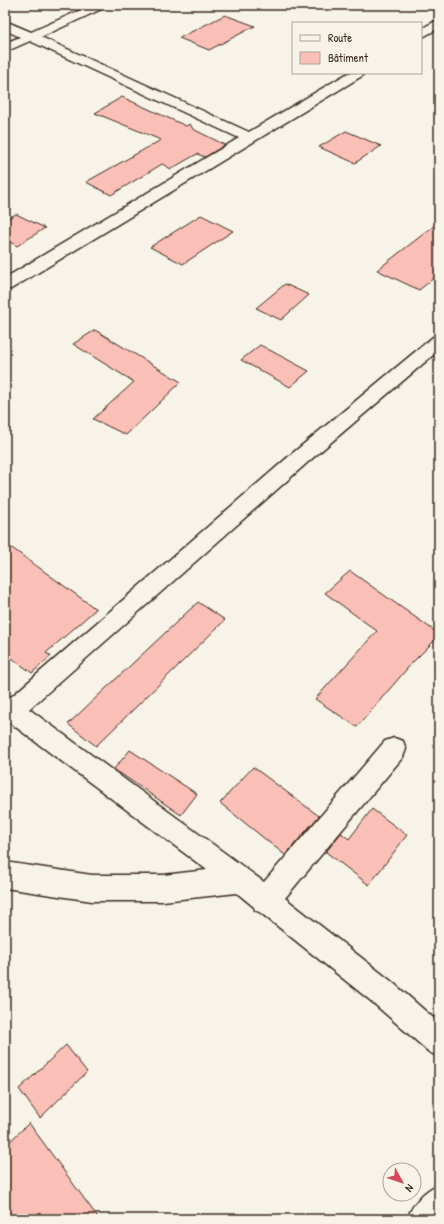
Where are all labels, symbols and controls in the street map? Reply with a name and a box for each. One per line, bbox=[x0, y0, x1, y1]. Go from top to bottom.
legend bbox=[292, 22, 422, 74]
text: Route bbox=[328, 29, 352, 46]
text: Bâtiment bbox=[328, 49, 369, 66]
north arrow bbox=[382, 1162, 422, 1202]
text: N bbox=[402, 1182, 417, 1195]

